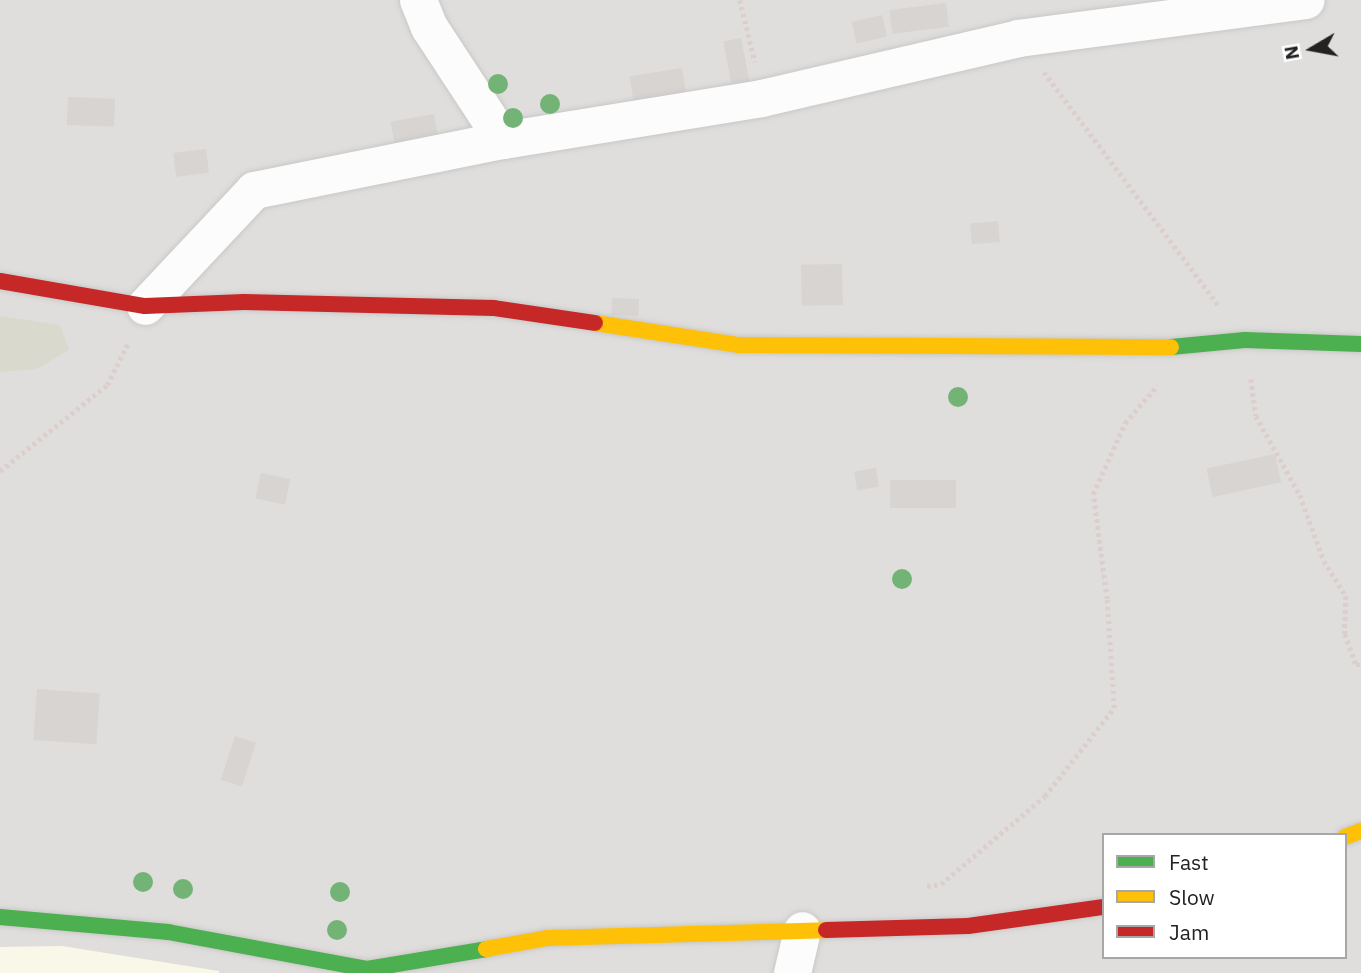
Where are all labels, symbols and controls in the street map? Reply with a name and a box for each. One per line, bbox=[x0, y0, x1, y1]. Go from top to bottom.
north arrow bbox=[1277, 14, 1347, 84]
text: N bbox=[1278, 44, 1304, 62]
legend bbox=[1102, 833, 1347, 959]
text: Fast bbox=[1169, 848, 1209, 876]
text: Slow bbox=[1169, 883, 1215, 911]
text: Jam bbox=[1169, 918, 1209, 946]

